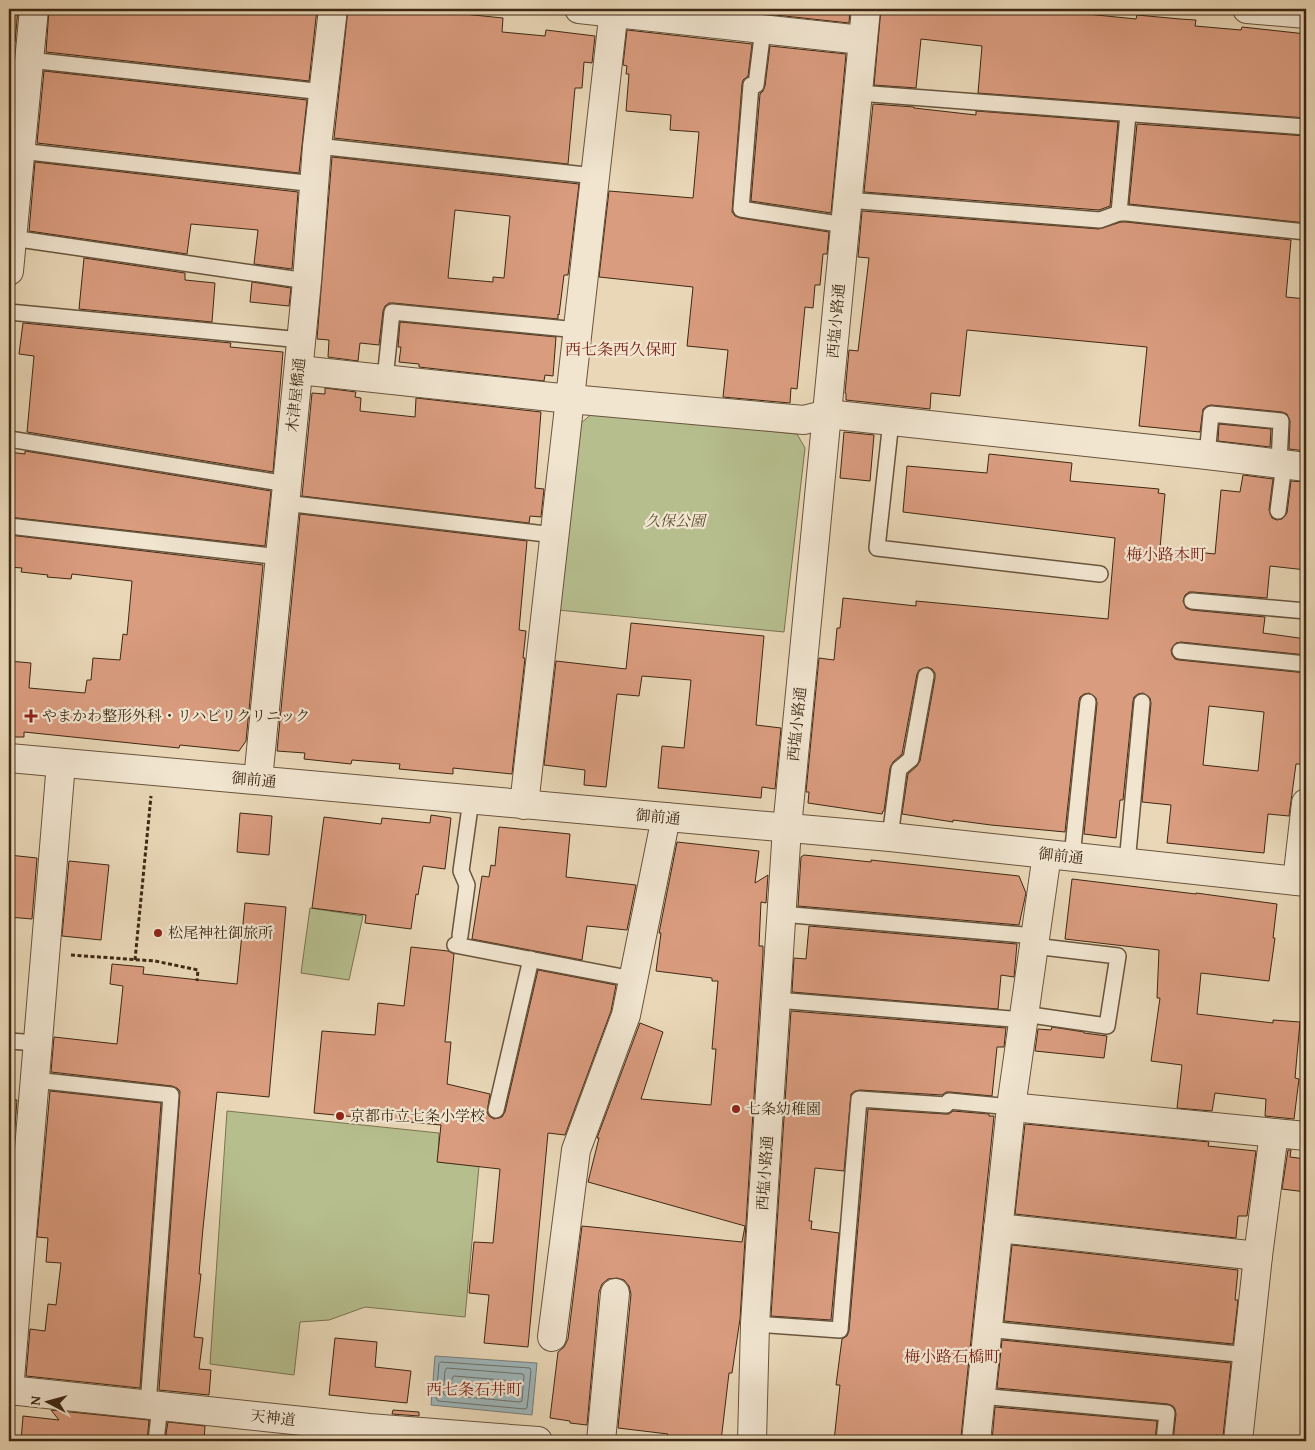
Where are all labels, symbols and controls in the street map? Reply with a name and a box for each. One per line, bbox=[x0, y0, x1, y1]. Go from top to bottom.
street label: 西塩小路通 bbox=[822, 283, 849, 359]
district label: 西七条西久保町 bbox=[565, 337, 677, 361]
street label: 木津屋橋通 bbox=[281, 357, 310, 433]
park label: 久保公園 bbox=[645, 510, 708, 531]
district label: 梅小路本町 bbox=[1126, 542, 1206, 566]
street label: 西塩小路通 bbox=[782, 686, 811, 762]
place label: やまかわ整形外科・リハビリクリニック bbox=[42, 705, 310, 726]
marker: やまかわ整形外科・リハビリクリニック bbox=[24, 709, 38, 723]
street label: 御前通 bbox=[231, 767, 277, 792]
street label: 御前通 bbox=[635, 804, 681, 829]
street label: 御前通 bbox=[1038, 843, 1085, 868]
place label: 松尾神社御旅所 bbox=[168, 922, 273, 943]
marker: 松尾神社御旅所 bbox=[152, 927, 164, 939]
place label: 七条幼稚園 bbox=[746, 1098, 821, 1119]
marker: 七条幼稚園 bbox=[730, 1103, 742, 1115]
place label: 京都市立七条小学校 bbox=[350, 1105, 485, 1126]
marker: 京都市立七条小学校 bbox=[334, 1110, 346, 1122]
street label: 西塩小路通 bbox=[751, 1135, 778, 1211]
district label: 梅小路石橋町 bbox=[904, 1344, 1000, 1368]
district label: 西七条石井町 bbox=[426, 1377, 522, 1401]
north arrow bbox=[22, 1378, 72, 1428]
text: N bbox=[25, 1394, 46, 1406]
street label: 天神道 bbox=[250, 1405, 297, 1430]

